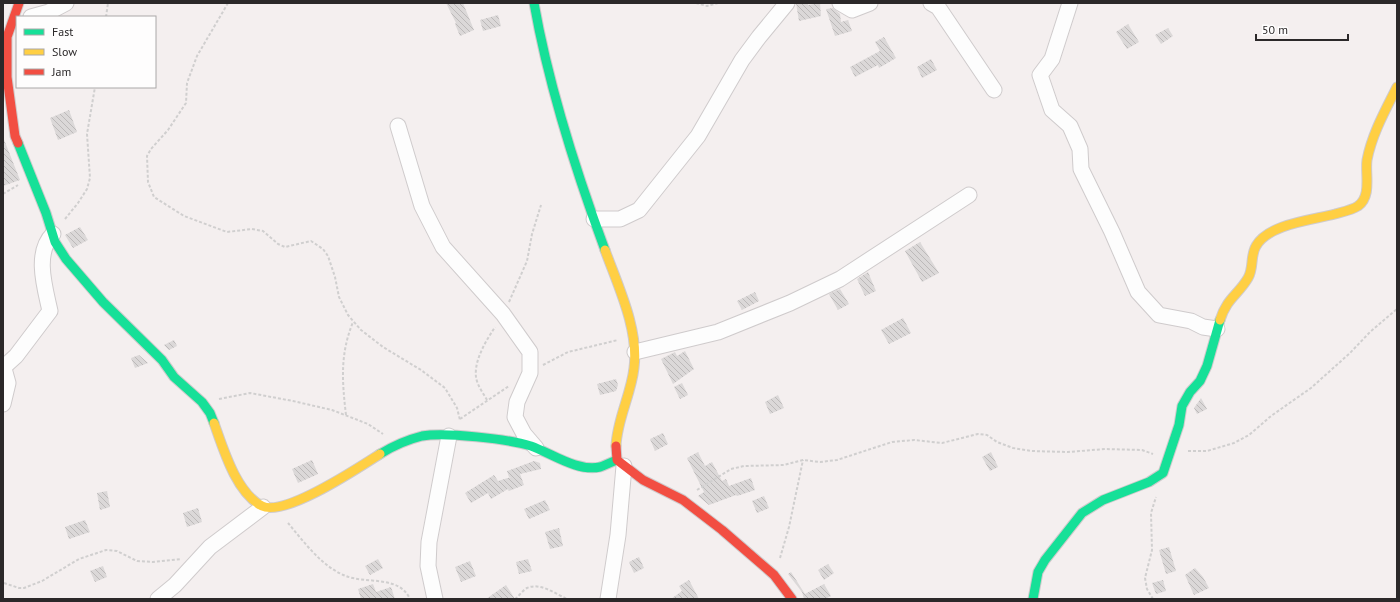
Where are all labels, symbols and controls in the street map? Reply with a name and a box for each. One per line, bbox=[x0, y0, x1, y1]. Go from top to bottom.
legend bbox=[16, 16, 156, 88]
scale bar bbox=[1256, 16, 1348, 42]
text: 50 m bbox=[1262, 22, 1288, 37]
text: Fast bbox=[52, 24, 73, 39]
text: Slow bbox=[52, 44, 77, 59]
text: Jam bbox=[51, 64, 71, 79]

